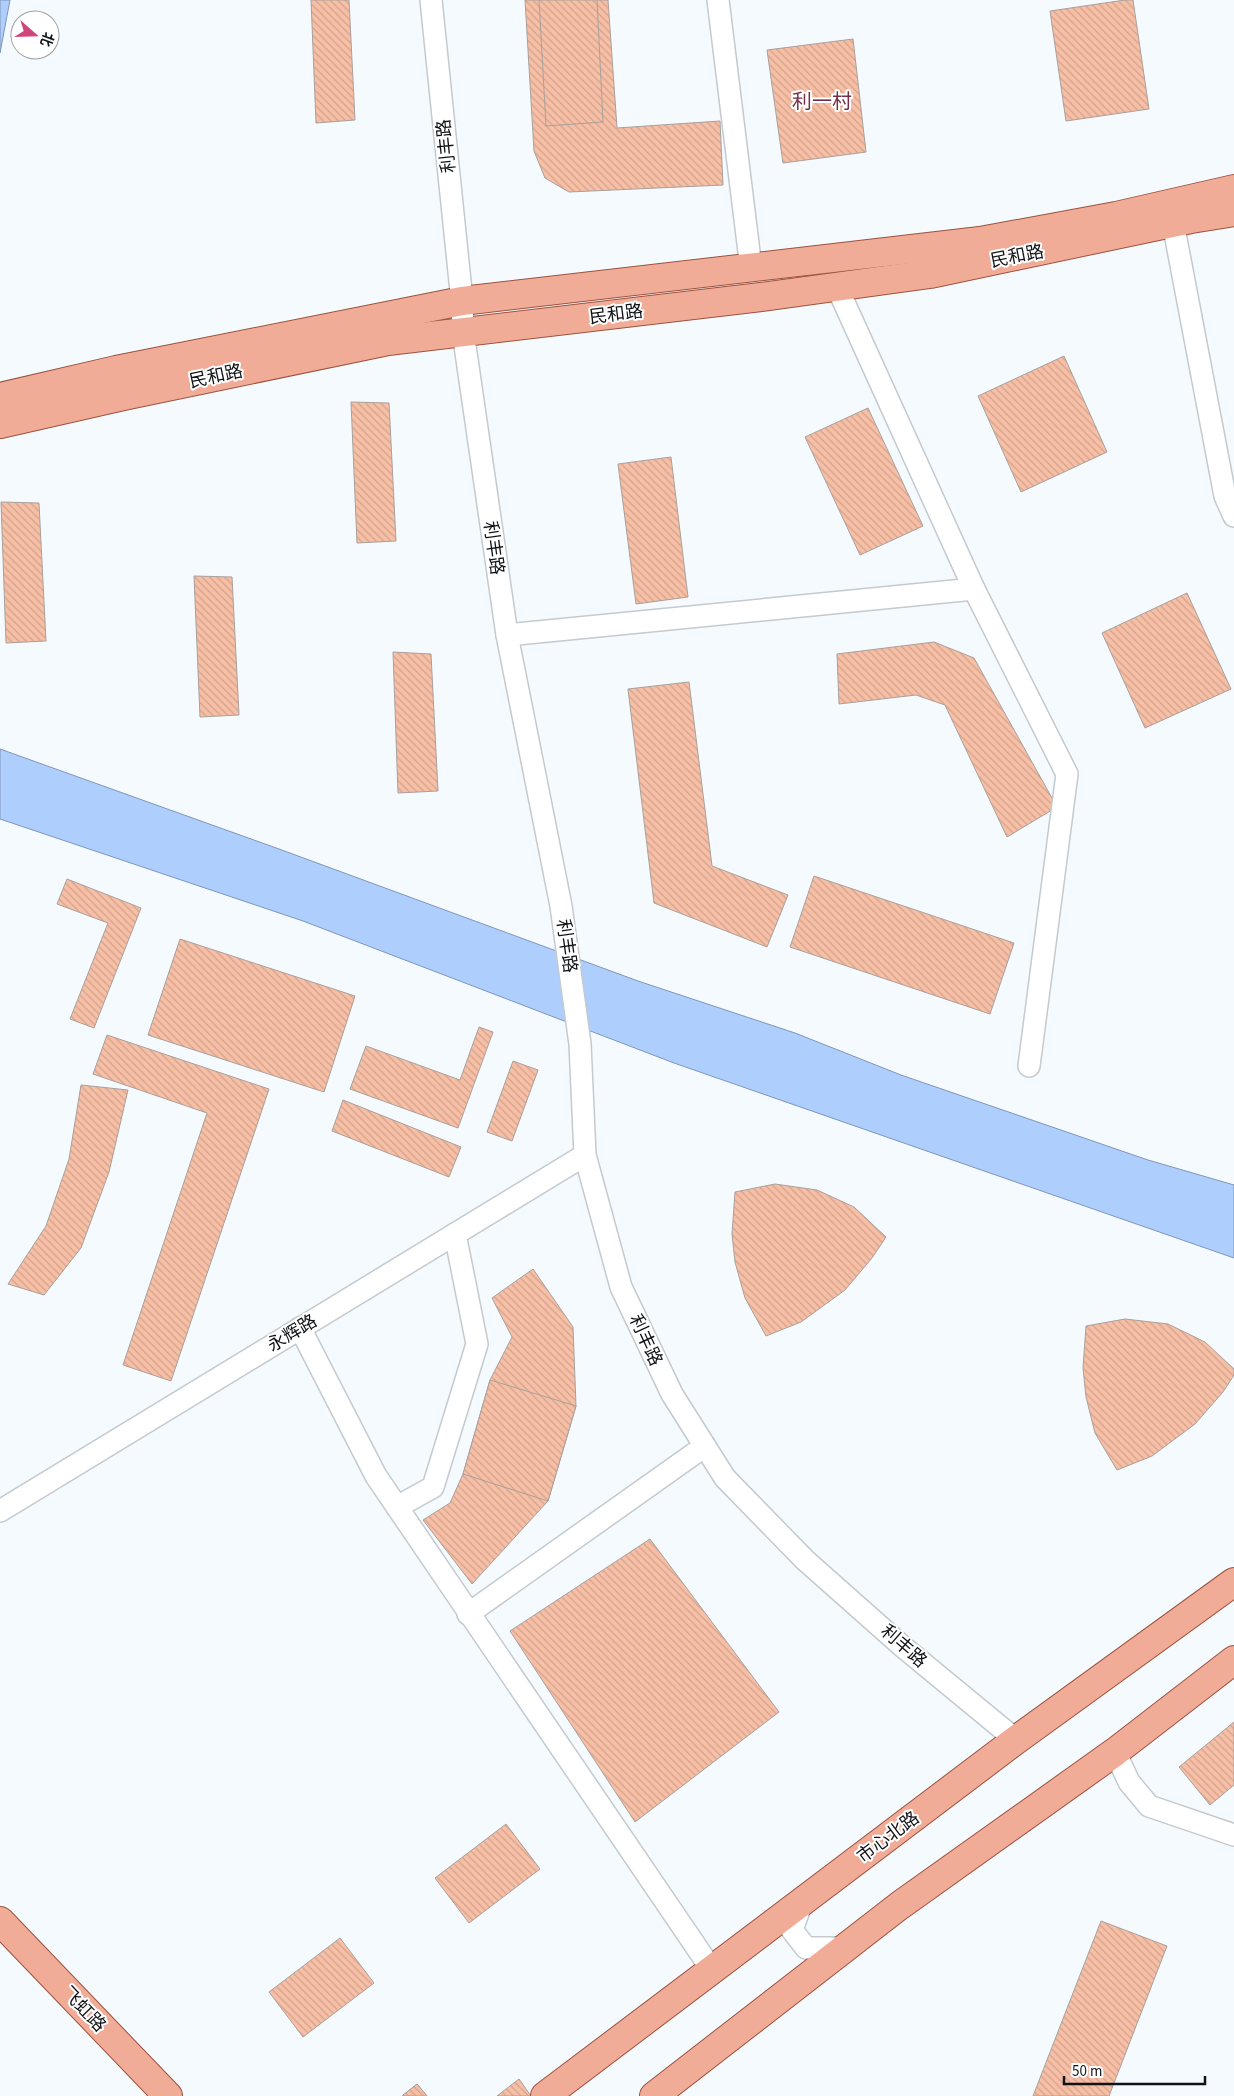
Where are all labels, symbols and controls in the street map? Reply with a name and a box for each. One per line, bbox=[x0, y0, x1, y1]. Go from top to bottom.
north arrow bbox=[10, 10, 60, 60]
text: 北 bbox=[34, 29, 58, 49]
district label: 利一村 bbox=[792, 88, 852, 116]
street label: 利丰路 bbox=[431, 118, 462, 174]
street label: 民和路 bbox=[988, 239, 1046, 274]
street label: 民和路 bbox=[588, 299, 644, 330]
street label: 民和路 bbox=[187, 359, 245, 394]
street label: 利丰路 bbox=[477, 520, 510, 577]
street label: 利丰路 bbox=[550, 918, 583, 975]
street label: 永辉路 bbox=[263, 1309, 322, 1358]
street label: 利丰路 bbox=[623, 1310, 668, 1370]
street label: 利丰路 bbox=[875, 1619, 932, 1674]
street label: 市心北路 bbox=[852, 1806, 925, 1869]
street label: 飞虹路 bbox=[56, 1981, 111, 2037]
scale bar bbox=[1064, 2054, 1205, 2086]
text: 50 m bbox=[1072, 2061, 1102, 2082]

